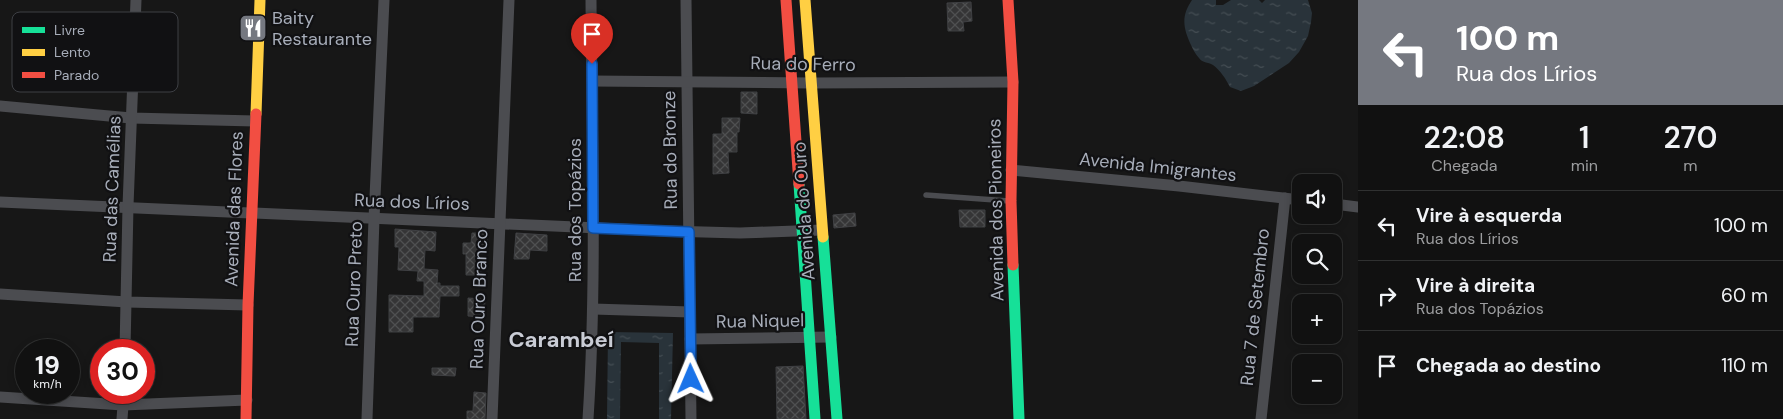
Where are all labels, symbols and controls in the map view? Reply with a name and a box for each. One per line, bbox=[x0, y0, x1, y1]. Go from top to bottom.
place label: Baity Restaurante bbox=[272, 6, 372, 51]
legend bbox=[12, 12, 178, 92]
restaurant icon: Baity Restaurante bbox=[238, 13, 268, 43]
pin bbox=[571, 13, 613, 64]
text: 100 m bbox=[1456, 15, 1559, 61]
icon: arrive bbox=[578, 20, 606, 48]
icon: left bbox=[1373, 20, 1438, 85]
text: Livre bbox=[54, 21, 85, 39]
text: Lento bbox=[54, 43, 91, 61]
street label: Rua do Ferro bbox=[750, 51, 856, 77]
text: Rua dos Lírios bbox=[1456, 59, 1597, 88]
text: Parado bbox=[54, 66, 99, 84]
street label: Rua do Bronze bbox=[657, 90, 683, 210]
street label: Rua das Camélias bbox=[97, 115, 127, 263]
street label: Avenida dos Pioneiros bbox=[982, 118, 1010, 302]
text: 22:08 bbox=[1424, 118, 1505, 157]
text: 1 bbox=[1579, 118, 1590, 157]
text: 270 bbox=[1664, 118, 1717, 157]
street label: Avenida das Flores bbox=[219, 131, 249, 287]
street label: Rua dos Topázios bbox=[563, 138, 587, 282]
street label: Avenida do Ouro bbox=[787, 141, 821, 281]
street label: Avenida Imigrantes bbox=[1078, 147, 1238, 187]
text: Chegada bbox=[1431, 155, 1497, 176]
text: min bbox=[1571, 155, 1598, 176]
text: m bbox=[1683, 155, 1698, 176]
map controls bbox=[1292, 174, 1342, 404]
button: sound bbox=[1292, 174, 1342, 224]
street label: Rua dos Lírios bbox=[354, 188, 470, 216]
text: Vire à esquerda bbox=[1416, 203, 1562, 228]
icon: left bbox=[1373, 212, 1401, 240]
text: 100 m bbox=[1714, 213, 1768, 238]
street label: Rua Ouro Preto bbox=[340, 221, 368, 347]
street label: Rua 7 de Setembro bbox=[1235, 227, 1275, 387]
text: Rua dos Lírios bbox=[1416, 228, 1519, 249]
street label: Rua Ouro Branco bbox=[465, 229, 493, 369]
button: search bbox=[1292, 234, 1342, 284]
text: Vire à direita bbox=[1416, 273, 1535, 298]
icon: right bbox=[1373, 282, 1401, 310]
text: 60 m bbox=[1721, 283, 1768, 308]
button: + bbox=[1292, 294, 1342, 344]
text: Rua dos Topázios bbox=[1416, 298, 1544, 319]
street label: Rua Niquel bbox=[716, 308, 804, 334]
district label: Carambeí bbox=[508, 325, 614, 354]
speed limit sign: 30 bbox=[90, 339, 155, 404]
text: 19 bbox=[35, 349, 60, 382]
position arrow bbox=[664, 352, 716, 404]
icon: arrive bbox=[1373, 352, 1401, 380]
text: Chegada ao destino bbox=[1416, 353, 1601, 378]
text: 110 m bbox=[1721, 353, 1768, 378]
button: − bbox=[1292, 354, 1342, 404]
text: km/h bbox=[33, 376, 62, 392]

